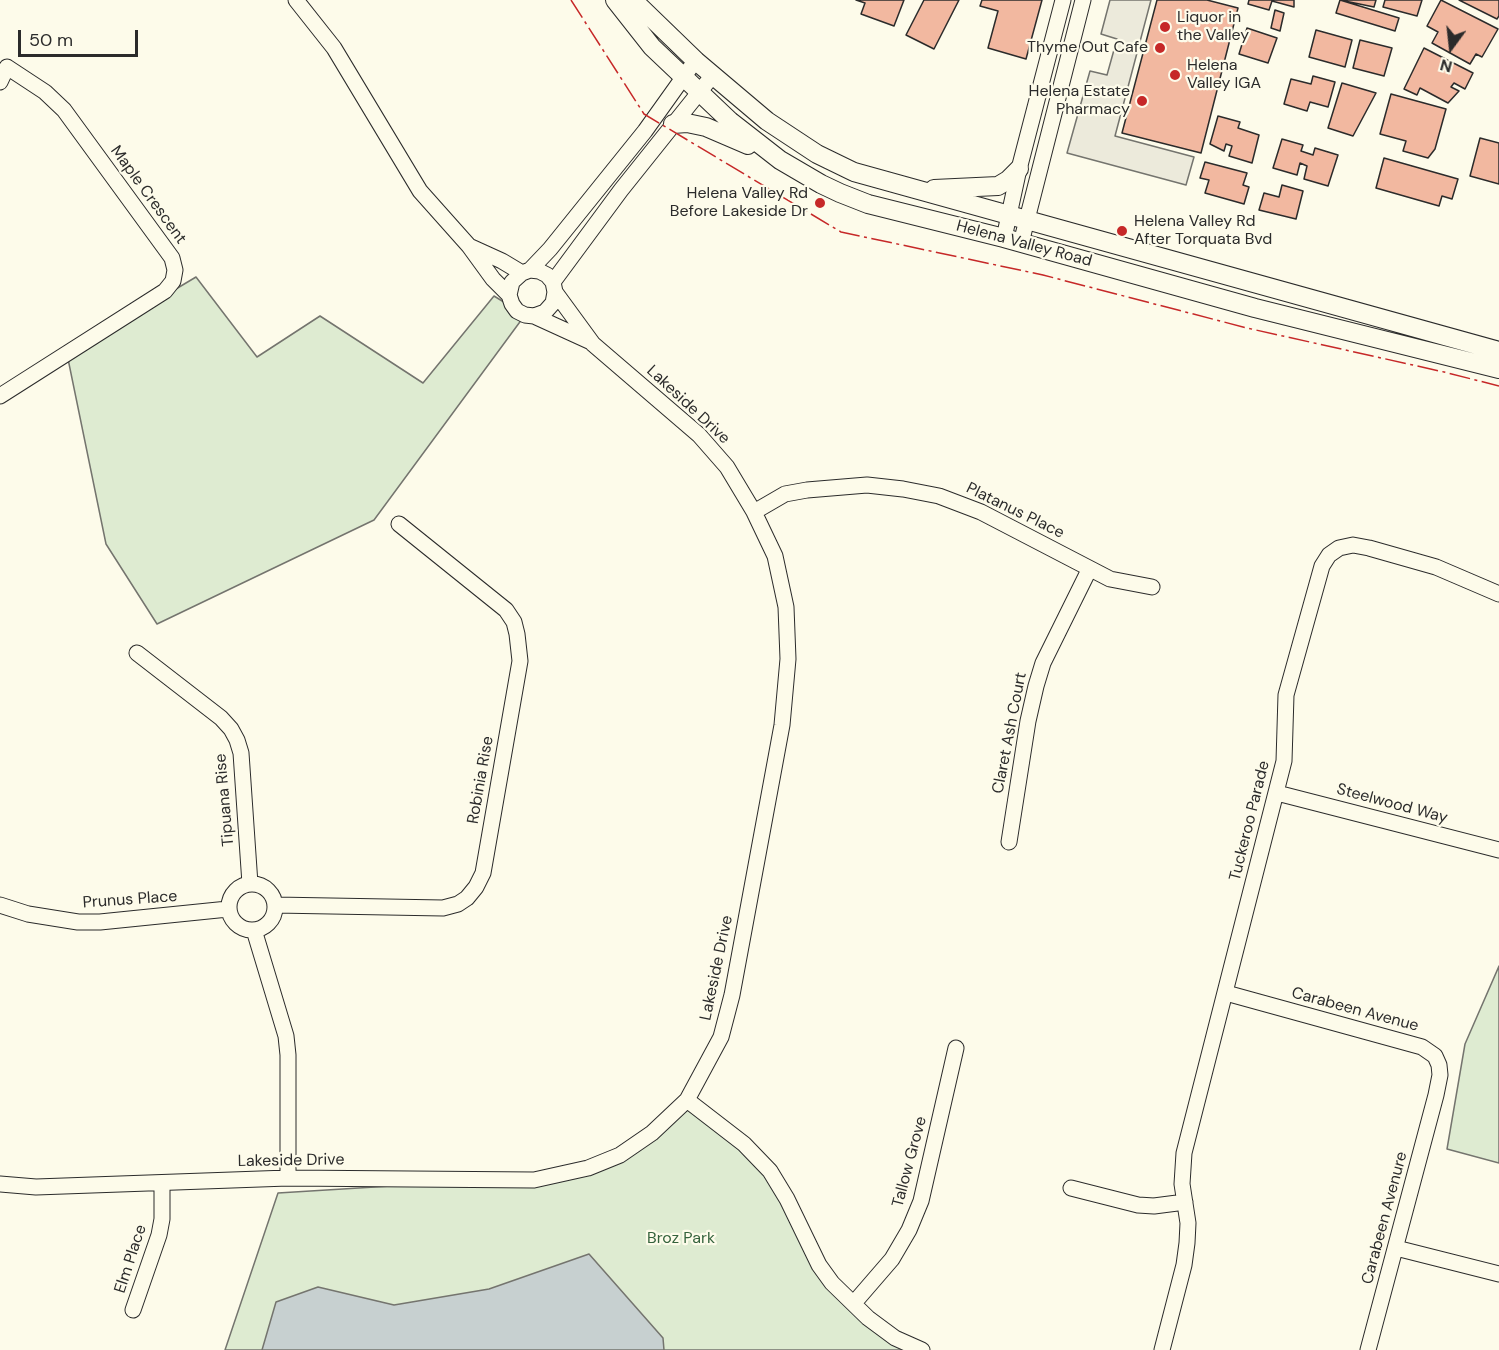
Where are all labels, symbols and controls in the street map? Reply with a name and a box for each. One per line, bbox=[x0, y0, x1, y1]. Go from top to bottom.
place label: Liquor in the Valley bbox=[1177, 8, 1249, 46]
scale bar bbox=[21, 18, 141, 56]
north arrow bbox=[1421, 18, 1481, 78]
marker: Liquor in the Valley bbox=[1158, 20, 1172, 34]
text: 50 m bbox=[29, 28, 73, 52]
place label: Thyme Out Cafe bbox=[1027, 38, 1148, 58]
marker: Thyme Out Cafe bbox=[1153, 41, 1167, 55]
text: N bbox=[1438, 54, 1455, 78]
place label: Helena Valley IGA bbox=[1187, 56, 1261, 94]
marker: Helena Valley IGA bbox=[1168, 68, 1182, 82]
place label: Helena Estate Pharmacy bbox=[1029, 82, 1130, 120]
marker: Helena Estate Pharmacy bbox=[1135, 94, 1149, 108]
street label: Maple Crescent bbox=[106, 142, 190, 248]
place label: Helena Valley Rd Before Lakeside Dr bbox=[670, 184, 808, 222]
marker: Helena Valley Rd Before Lakeside Dr bbox=[813, 196, 827, 210]
place label: Helena Valley Rd After Torquata Bvd bbox=[1134, 212, 1272, 250]
street label: Helena Valley Road bbox=[954, 217, 1094, 271]
marker: Helena Valley Rd After Torquata Bvd bbox=[1115, 224, 1129, 238]
street label: Lakeside Drive bbox=[642, 362, 734, 448]
street label: Platanus Place bbox=[963, 479, 1067, 543]
street label: Claret Ash Court bbox=[989, 671, 1031, 795]
street label: Robinia Rise bbox=[464, 735, 498, 825]
street label: Tipuana Rise bbox=[211, 753, 239, 847]
street label: Tuckeroo Parade bbox=[1226, 759, 1274, 883]
street label: Steelwood Way bbox=[1334, 780, 1450, 828]
street label: Prunus Place bbox=[82, 887, 178, 913]
street label: Lakeside Drive bbox=[697, 914, 737, 1022]
street label: Carabeen Avenue bbox=[1289, 984, 1421, 1036]
street label: Tallow Grove bbox=[889, 1114, 931, 1210]
street label: Lakeside Drive bbox=[237, 1150, 345, 1172]
street label: Carabeen Avenure bbox=[1358, 1150, 1412, 1286]
street label: Elm Place bbox=[111, 1222, 151, 1296]
park label: Broz Park bbox=[647, 1229, 715, 1249]

